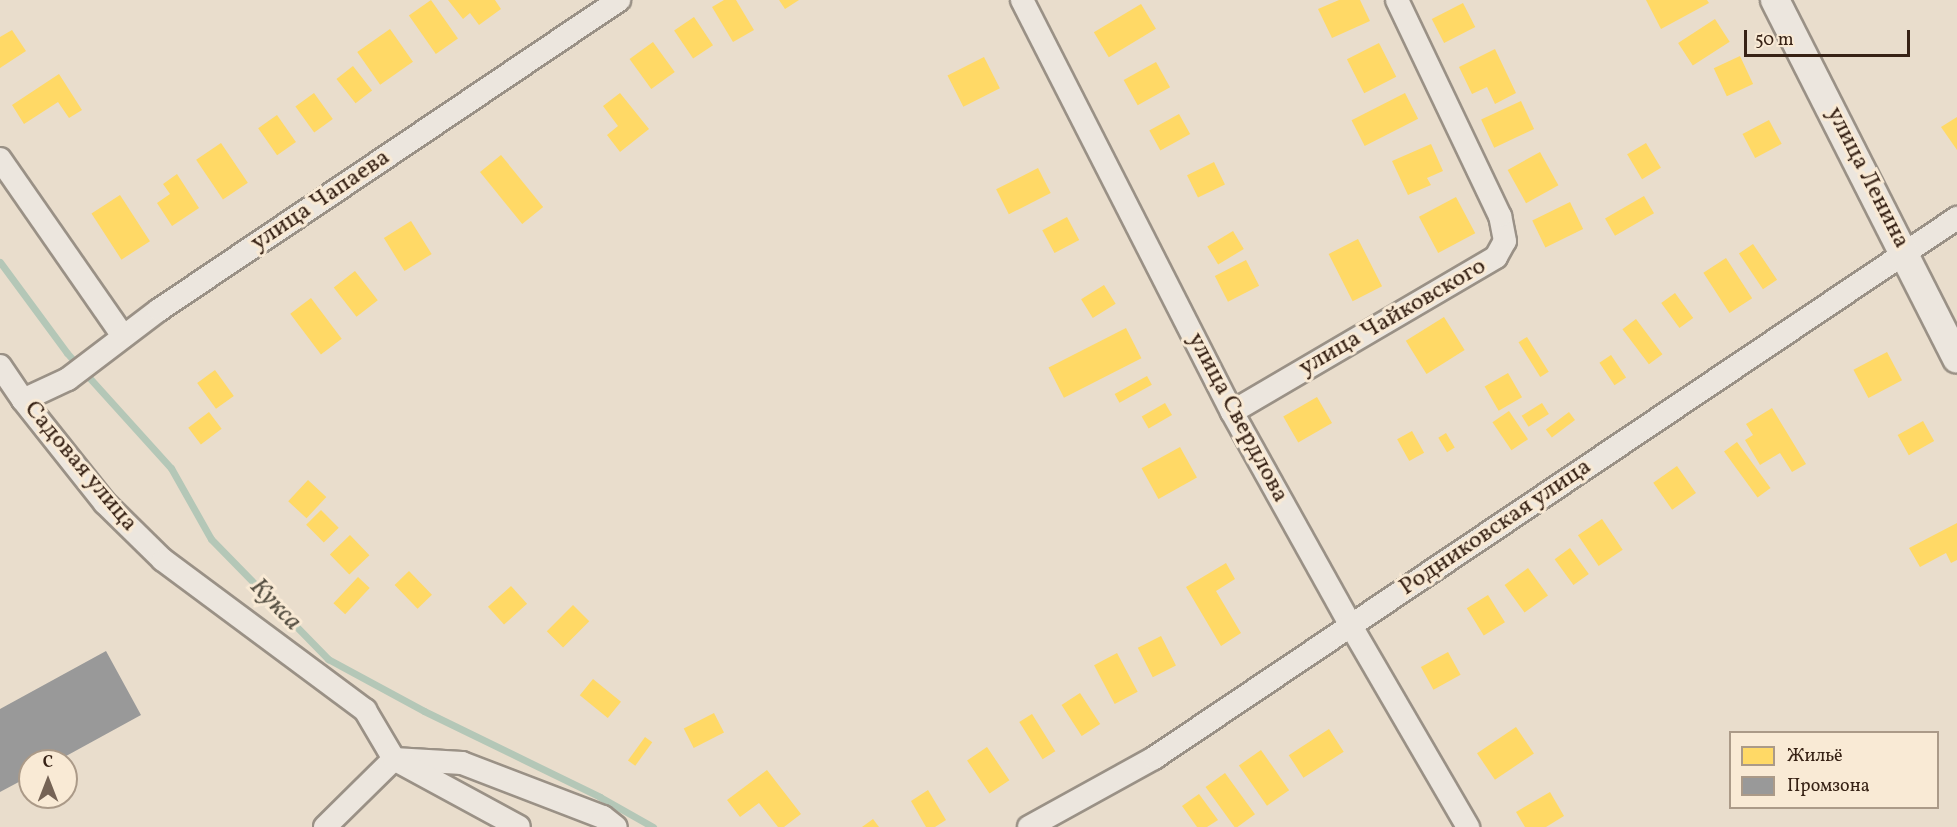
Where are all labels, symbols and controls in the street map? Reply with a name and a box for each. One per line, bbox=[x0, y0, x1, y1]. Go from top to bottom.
scale bar bbox=[1747, 18, 1914, 56]
text: 50 m bbox=[1755, 28, 1794, 53]
street label: улица Ленина bbox=[1819, 102, 1915, 254]
street label: улица Чапаева bbox=[246, 144, 396, 258]
street label: улица Чайковского bbox=[1294, 253, 1492, 383]
street label: улица Свердлова bbox=[1180, 328, 1294, 508]
street label: Садовая улица bbox=[17, 396, 143, 538]
street label: Родниковская улица bbox=[1394, 453, 1598, 603]
water label: Кукса bbox=[242, 572, 308, 638]
legend bbox=[1729, 731, 1939, 809]
text: Жильё bbox=[1787, 744, 1843, 769]
north arrow bbox=[18, 749, 78, 809]
text: С bbox=[43, 752, 53, 774]
text: Промзона bbox=[1787, 774, 1870, 799]

